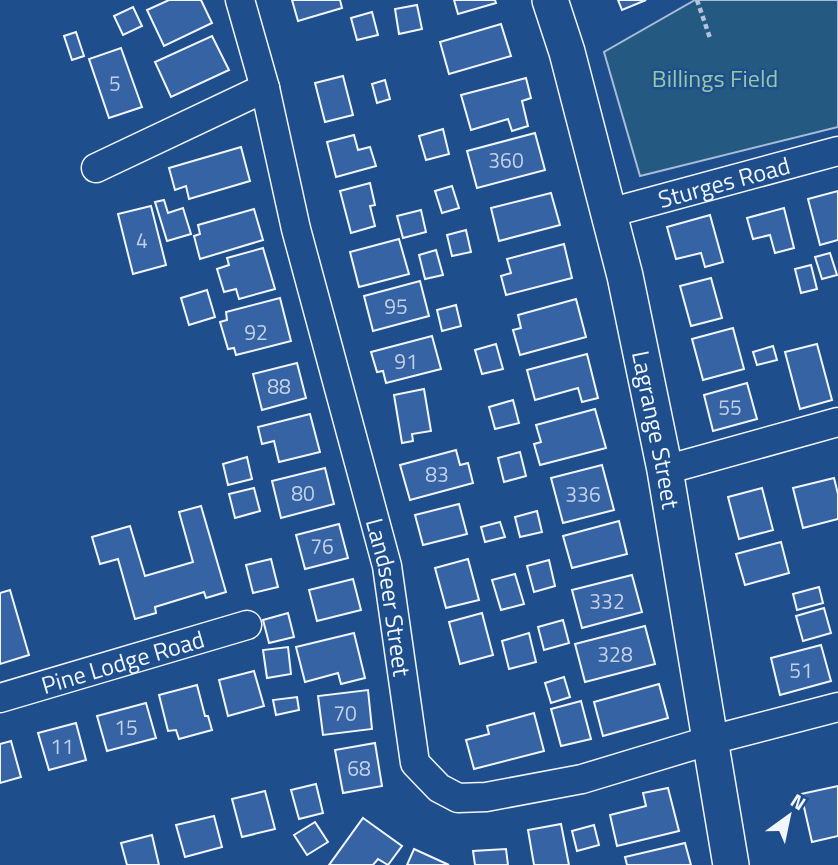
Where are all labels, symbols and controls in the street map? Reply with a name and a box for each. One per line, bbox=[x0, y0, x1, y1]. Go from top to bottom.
park label: Billings Field bbox=[652, 60, 778, 96]
house number: 5 bbox=[109, 67, 121, 99]
house number: 360 bbox=[488, 144, 524, 176]
street label: Sturges Road bbox=[654, 147, 794, 217]
house number: 4 bbox=[136, 224, 148, 256]
house number: 95 bbox=[384, 290, 408, 322]
house number: 92 bbox=[244, 316, 268, 348]
house number: 91 bbox=[394, 345, 418, 377]
street label: Lagrange Street bbox=[623, 347, 689, 512]
house number: 88 bbox=[267, 370, 291, 402]
house number: 55 bbox=[718, 391, 742, 423]
house number: 83 bbox=[425, 458, 449, 490]
house number: 80 bbox=[291, 477, 315, 509]
house number: 336 bbox=[565, 478, 601, 510]
street label: Landseer Street bbox=[357, 514, 421, 679]
house number: 76 bbox=[310, 530, 334, 562]
house number: 332 bbox=[589, 585, 625, 617]
street label: Pine Lodge Road bbox=[37, 621, 209, 703]
house number: 328 bbox=[597, 638, 633, 670]
house number: 51 bbox=[789, 654, 813, 686]
house number: 70 bbox=[333, 697, 357, 729]
house number: 15 bbox=[114, 711, 138, 743]
house number: 11 bbox=[50, 730, 74, 762]
house number: 68 bbox=[347, 752, 371, 784]
north arrow bbox=[754, 781, 824, 851]
text: N bbox=[785, 786, 812, 817]

